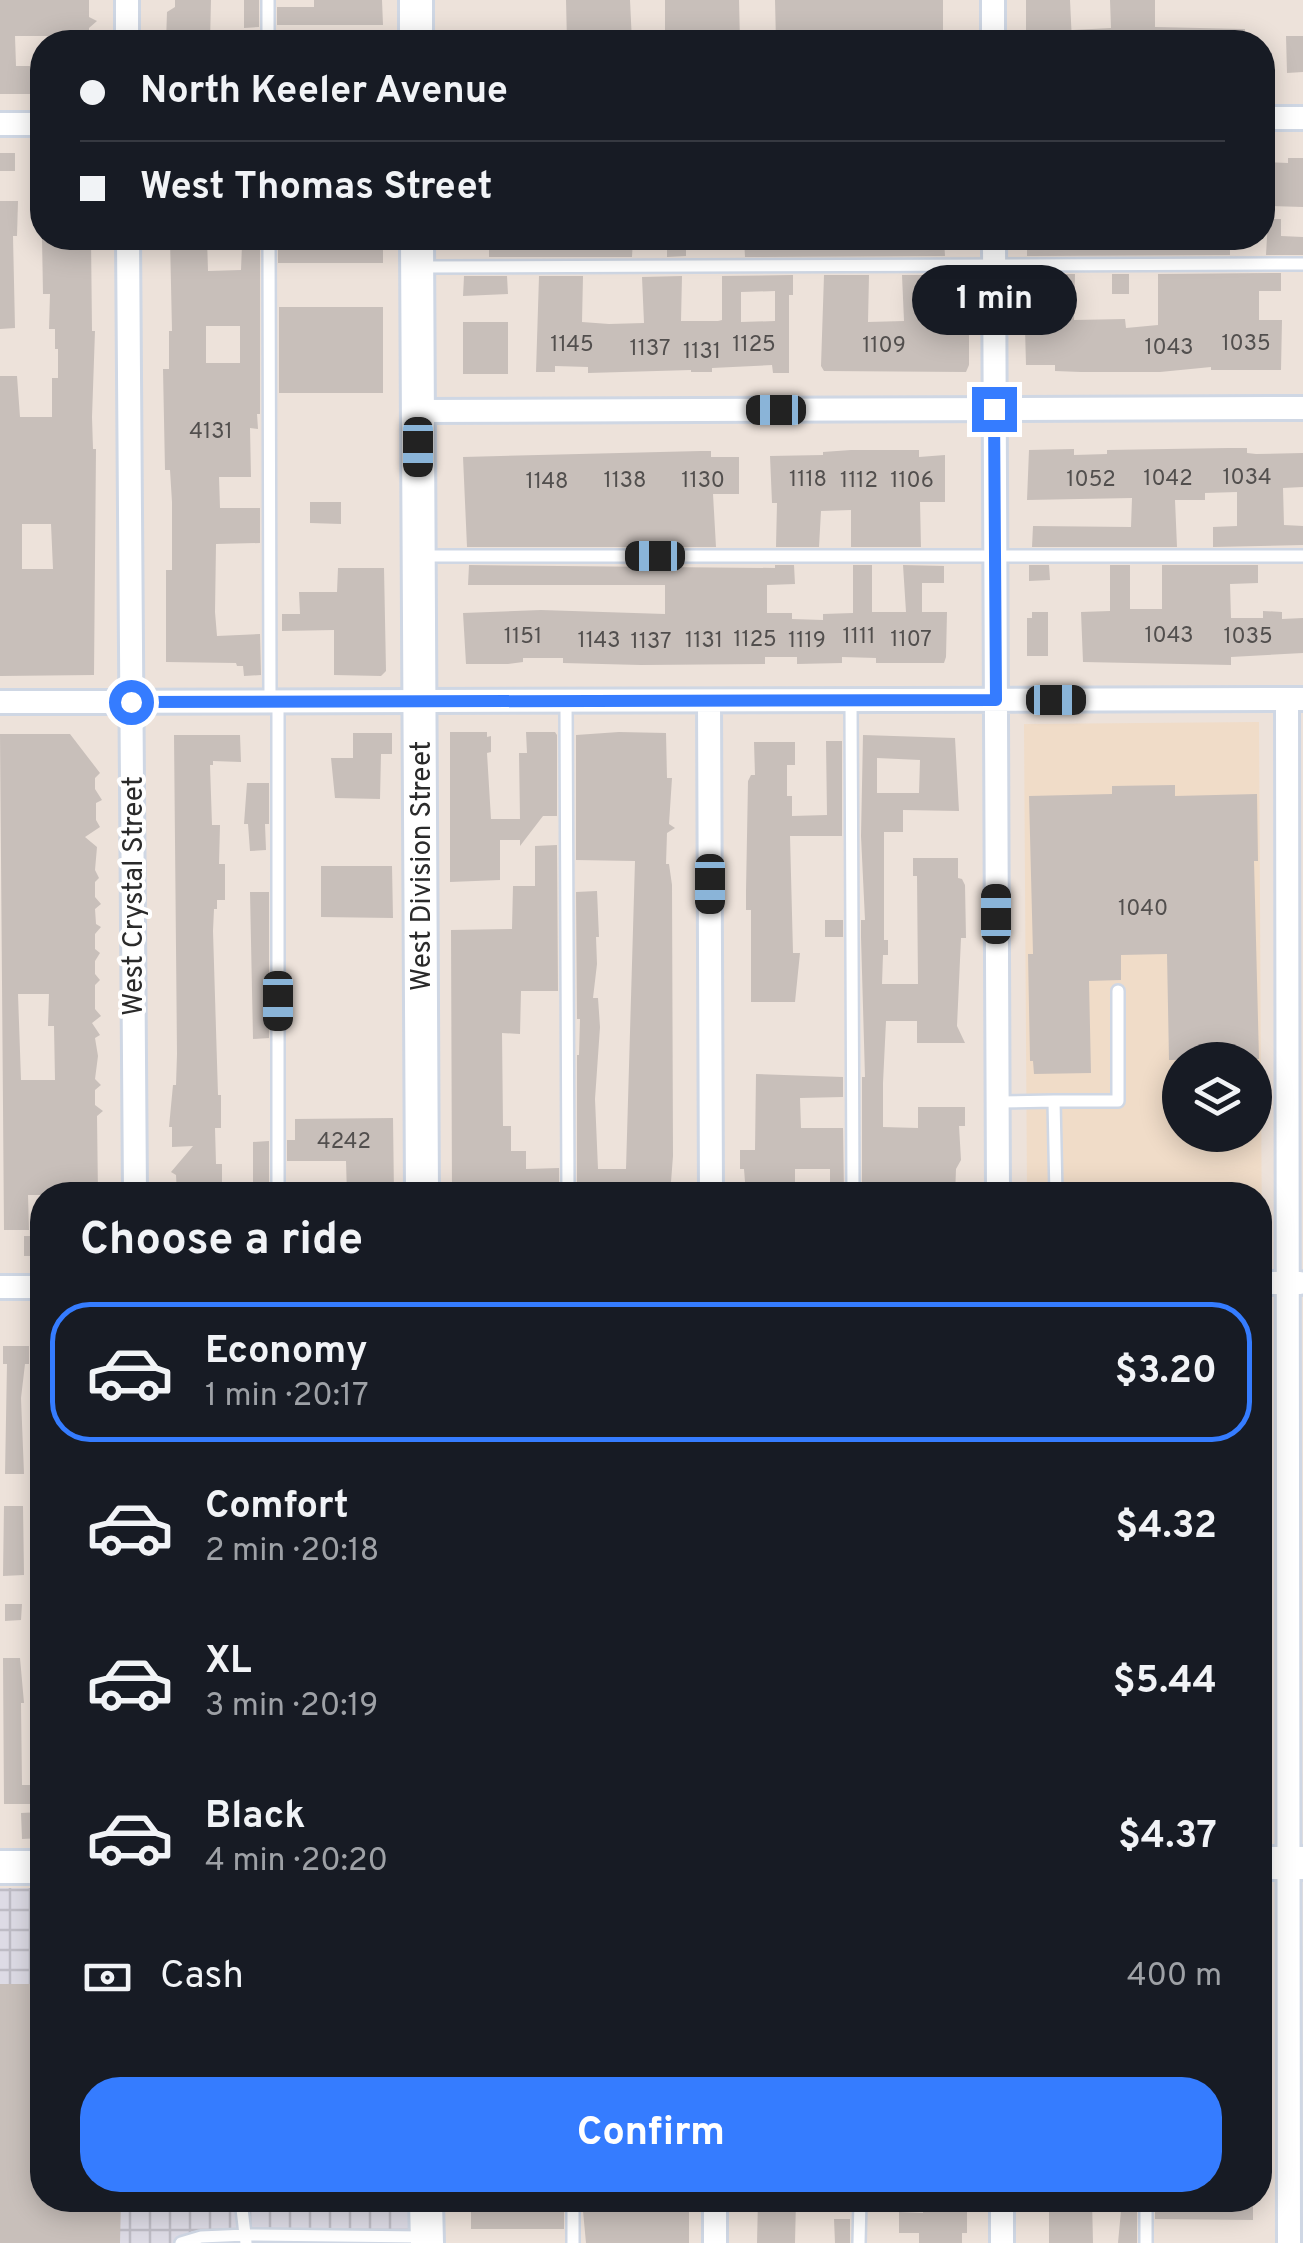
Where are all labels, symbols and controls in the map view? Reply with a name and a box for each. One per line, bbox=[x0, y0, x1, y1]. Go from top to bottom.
text: North Keeler Avenue bbox=[140, 68, 508, 117]
text: West Thomas Street bbox=[140, 164, 492, 213]
callout: 1 min bbox=[912, 264, 1076, 334]
text: 1 min bbox=[956, 280, 1033, 320]
house number: 1035 bbox=[1221, 331, 1271, 358]
house number: 1145 bbox=[550, 332, 594, 359]
house number: 1125 bbox=[732, 332, 776, 359]
house number: 1109 bbox=[862, 333, 906, 360]
house number: 1043 bbox=[1144, 335, 1194, 362]
house number: 1137 bbox=[630, 336, 670, 363]
house number: 1131 bbox=[683, 339, 721, 366]
route end bbox=[972, 387, 1017, 432]
car bbox=[746, 395, 806, 425]
car bbox=[403, 417, 433, 477]
house number: 4131 bbox=[189, 419, 233, 446]
house number: 1034 bbox=[1222, 465, 1272, 492]
house number: 1042 bbox=[1143, 466, 1193, 493]
house number: 1118 bbox=[789, 467, 827, 494]
house number: 1052 bbox=[1066, 467, 1116, 494]
house number: 1138 bbox=[603, 468, 647, 495]
house number: 1130 bbox=[681, 468, 725, 495]
house number: 1112 bbox=[840, 468, 878, 495]
house number: 1106 bbox=[890, 468, 934, 495]
house number: 1148 bbox=[525, 469, 569, 496]
car bbox=[625, 541, 685, 571]
house number: 1043 bbox=[1144, 623, 1194, 650]
house number: 1151 bbox=[504, 624, 542, 651]
house number: 1111 bbox=[843, 624, 875, 651]
house number: 1035 bbox=[1223, 624, 1273, 651]
house number: 1125 bbox=[733, 627, 777, 654]
house number: 1107 bbox=[890, 627, 932, 654]
house number: 1143 bbox=[578, 628, 620, 655]
house number: 1131 bbox=[685, 628, 723, 655]
house number: 1119 bbox=[788, 628, 826, 655]
house number: 1137 bbox=[631, 629, 671, 656]
route start bbox=[109, 680, 154, 725]
car bbox=[1026, 685, 1086, 715]
street label: West Division Street bbox=[405, 741, 441, 991]
street label: West Crystal Street bbox=[117, 776, 153, 1016]
car bbox=[695, 854, 725, 914]
car bbox=[981, 884, 1011, 944]
house number: 1040 bbox=[1118, 896, 1168, 923]
car bbox=[263, 971, 293, 1031]
map controls bbox=[1162, 1042, 1272, 1152]
button: layers bbox=[1162, 1042, 1272, 1152]
house number: 4242 bbox=[317, 1129, 371, 1156]
text: Choose a ride bbox=[80, 1213, 363, 1270]
icon: car bbox=[85, 1327, 175, 1417]
text: Economy bbox=[205, 1328, 367, 1377]
text: $3.20 bbox=[1115, 1348, 1217, 1397]
text: 1 min · 20:17 bbox=[205, 1377, 369, 1417]
icon: car bbox=[85, 1482, 175, 1572]
text: Comfort bbox=[205, 1483, 349, 1532]
text: $4.32 bbox=[1115, 1503, 1217, 1552]
text: 2 min · 20:18 bbox=[205, 1532, 379, 1572]
icon: car bbox=[85, 1637, 175, 1727]
text: XL bbox=[205, 1638, 252, 1687]
text: $5.44 bbox=[1113, 1658, 1217, 1707]
text: 3 min · 20:19 bbox=[205, 1687, 378, 1727]
icon: car bbox=[85, 1792, 175, 1882]
text: Black bbox=[205, 1793, 305, 1842]
text: $4.37 bbox=[1118, 1813, 1217, 1862]
text: 4 min · 20:20 bbox=[205, 1842, 388, 1882]
icon: cash bbox=[80, 1950, 135, 2005]
text: Cash bbox=[160, 1953, 244, 2002]
text: 400 m bbox=[1127, 1957, 1222, 1997]
button: Confirm bbox=[80, 2077, 1222, 2192]

